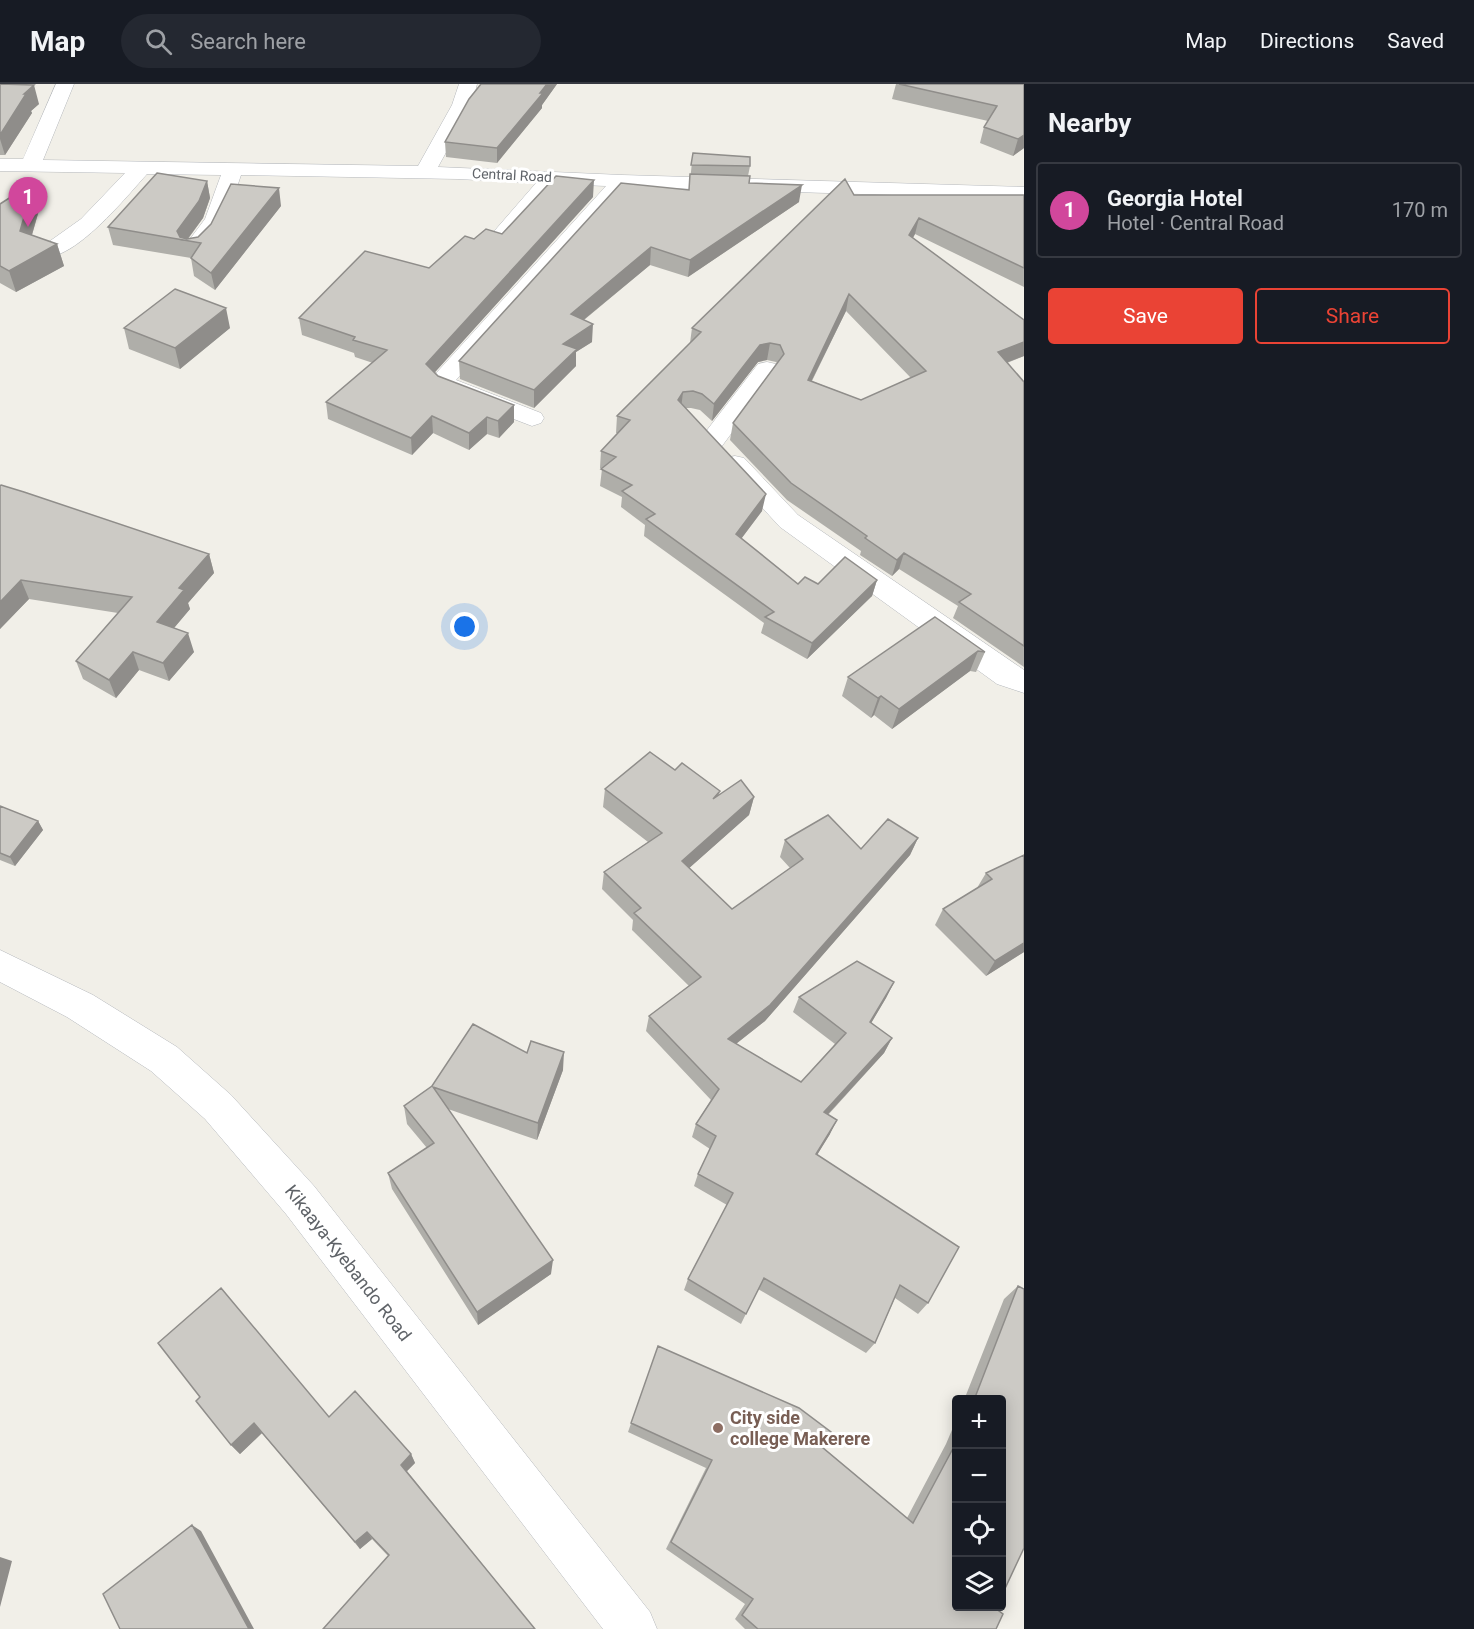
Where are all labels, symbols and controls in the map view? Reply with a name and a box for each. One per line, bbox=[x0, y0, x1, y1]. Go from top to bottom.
search box bbox=[121, 14, 541, 68]
text: Map bbox=[30, 25, 85, 58]
icon: search bbox=[142, 25, 175, 58]
text: Search here bbox=[190, 29, 306, 54]
text: Map bbox=[1185, 29, 1227, 53]
text: Directions bbox=[1260, 29, 1354, 53]
text: Saved bbox=[1387, 29, 1444, 53]
text: Nearby bbox=[1048, 108, 1131, 138]
street label: Central Road bbox=[472, 165, 552, 185]
pin: 1 bbox=[9, 178, 48, 227]
text: Georgia Hotel bbox=[1107, 186, 1243, 211]
text: 1 bbox=[1064, 198, 1075, 222]
text: 170 m bbox=[1392, 198, 1448, 222]
text: Hotel · Central Road bbox=[1107, 211, 1284, 235]
button: Save bbox=[1048, 288, 1243, 344]
button: Share bbox=[1255, 288, 1450, 344]
your location bbox=[450, 612, 479, 641]
street label: Kikaaya-Kyebando Road bbox=[281, 1180, 416, 1345]
map controls bbox=[952, 1395, 1006, 1611]
button: + bbox=[952, 1395, 1006, 1449]
place label: City side college Makerere bbox=[730, 1407, 870, 1449]
marker: City side college Makerere bbox=[711, 1421, 725, 1435]
button: − bbox=[952, 1449, 1006, 1503]
button: locate bbox=[952, 1503, 1006, 1557]
button: layers bbox=[952, 1557, 1006, 1611]

